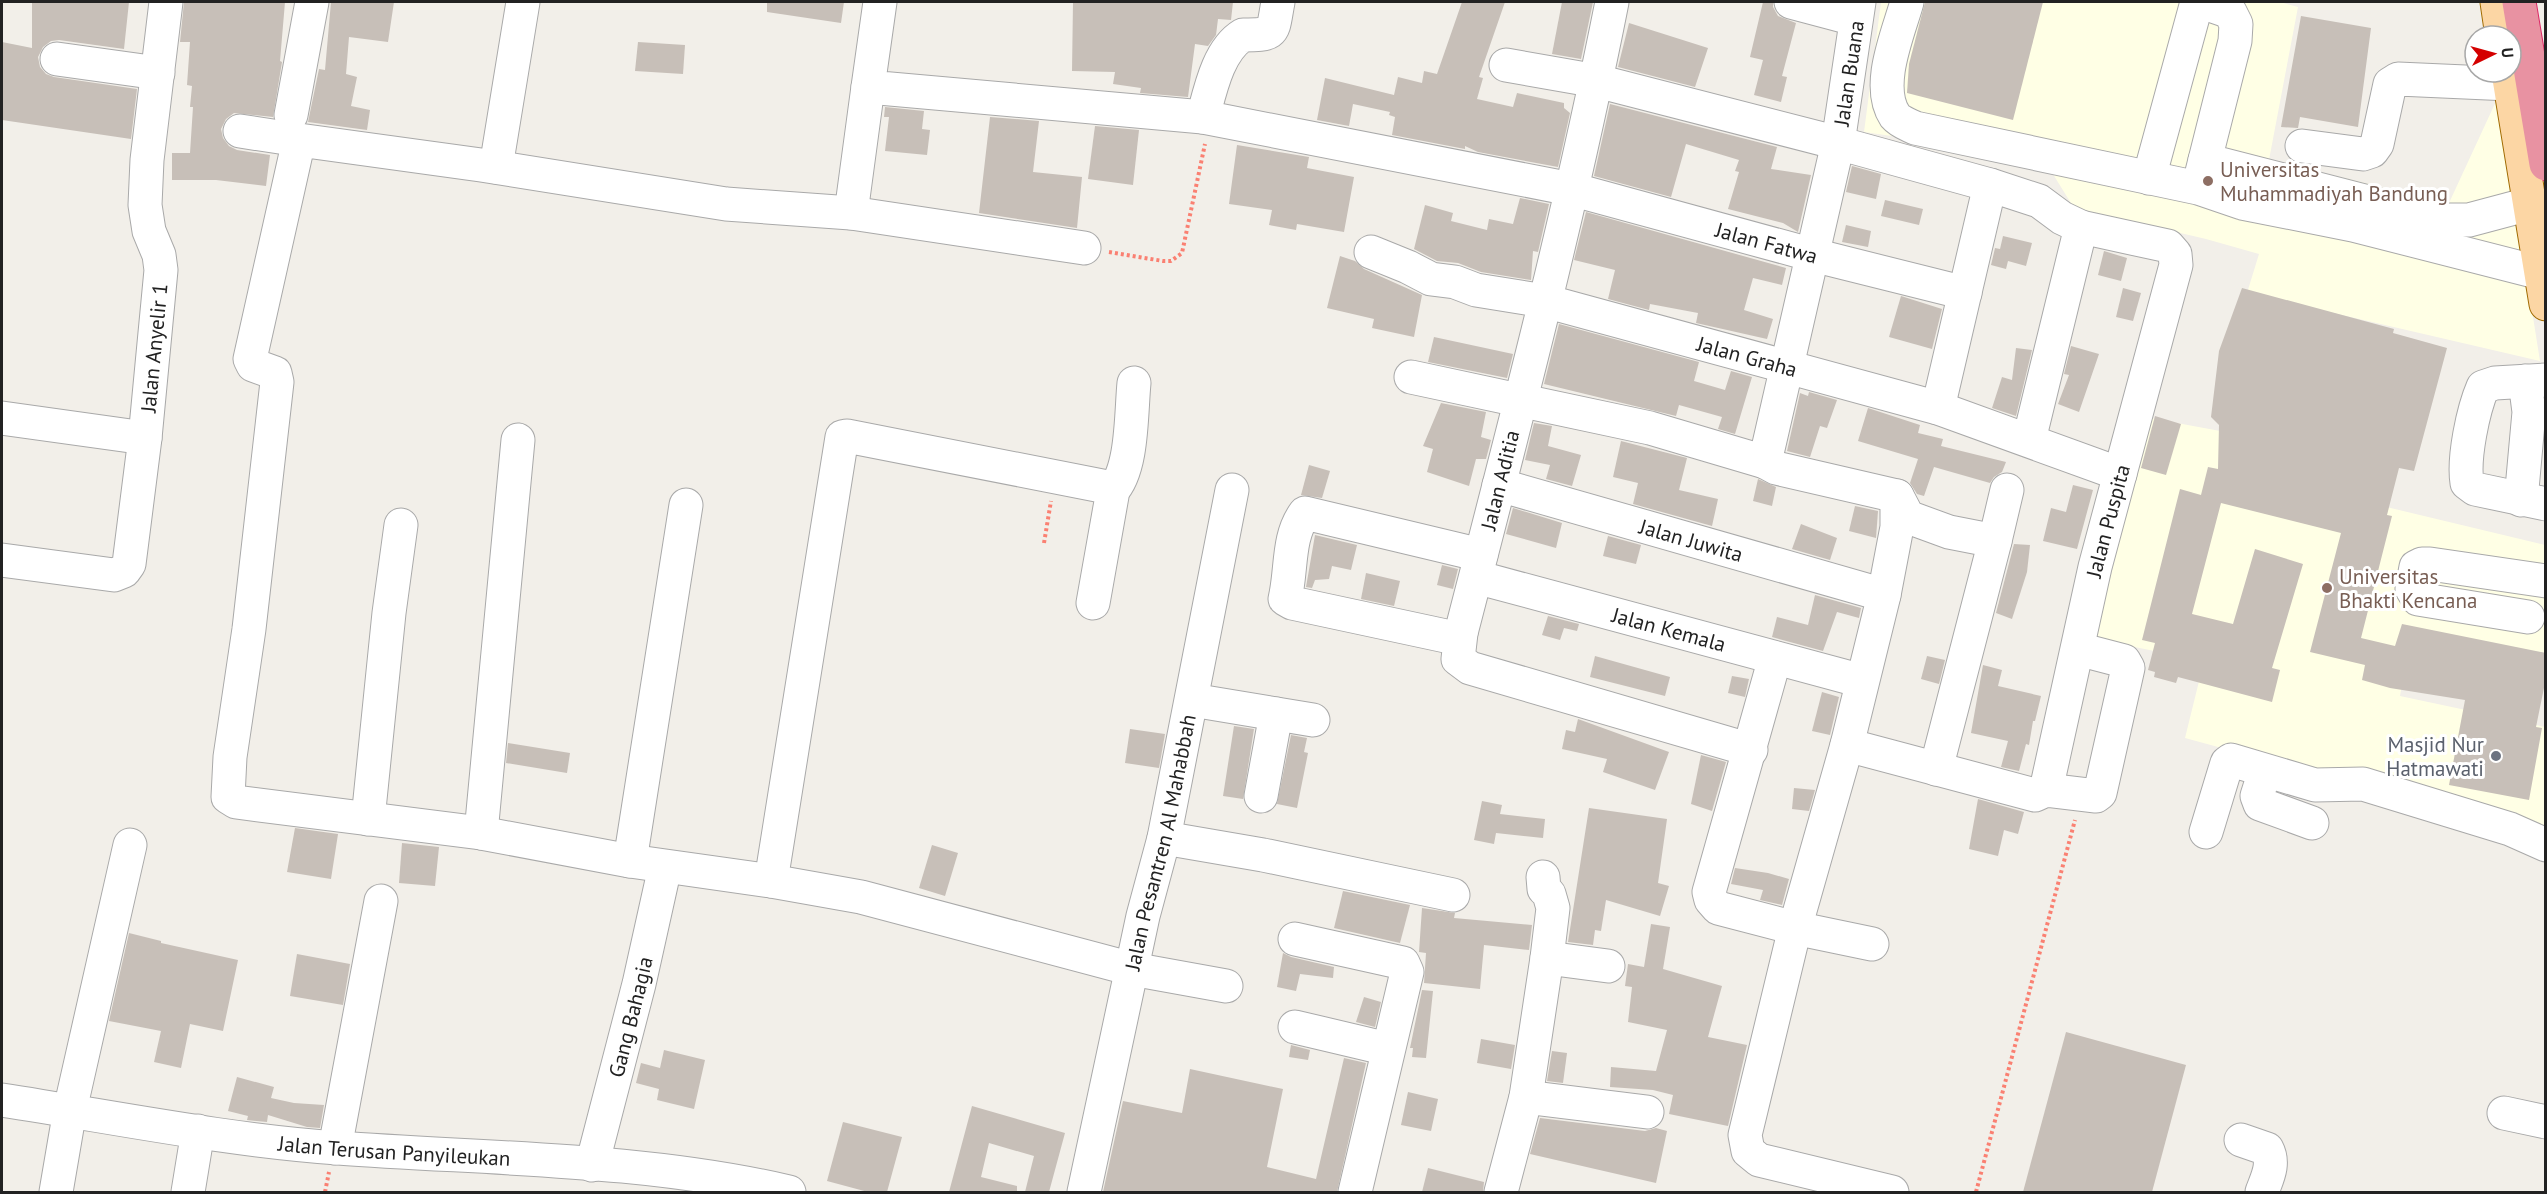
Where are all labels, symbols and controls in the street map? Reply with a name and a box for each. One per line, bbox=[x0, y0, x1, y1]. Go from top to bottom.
street label: Jalan Buana bbox=[1827, 19, 1870, 128]
north arrow bbox=[2463, 24, 2523, 84]
text: U bbox=[2498, 47, 2518, 59]
place label: Universitas Muhammadiyah Bandung bbox=[2220, 156, 2448, 207]
marker: Universitas Muhammadiyah Bandung bbox=[2201, 174, 2215, 188]
street label: Jalan Fatwa bbox=[1712, 215, 1821, 269]
street label: Jalan Anyelir 1 bbox=[134, 282, 173, 415]
street label: Jalan Graha bbox=[1693, 329, 1800, 383]
street label: Jalan Aditia bbox=[1474, 427, 1525, 534]
street label: Jalan Puspita bbox=[2079, 461, 2135, 581]
street label: Jalan Juwita bbox=[1636, 512, 1746, 568]
place label: Universitas Bhakti Kencana bbox=[2339, 563, 2477, 614]
marker: Universitas Bhakti Kencana bbox=[2320, 581, 2334, 595]
street label: Jalan Kemala bbox=[1608, 601, 1729, 657]
street label: Jalan Pesantren Al Mahabbah bbox=[1118, 712, 1201, 974]
place label: Masjid Nur Hatmawati bbox=[2386, 731, 2484, 782]
marker: Masjid Nur Hatmawati bbox=[2489, 749, 2503, 763]
street label: Gang Bahagia bbox=[602, 954, 658, 1080]
street label: Jalan Terusan Panyileukan bbox=[276, 1129, 511, 1171]

